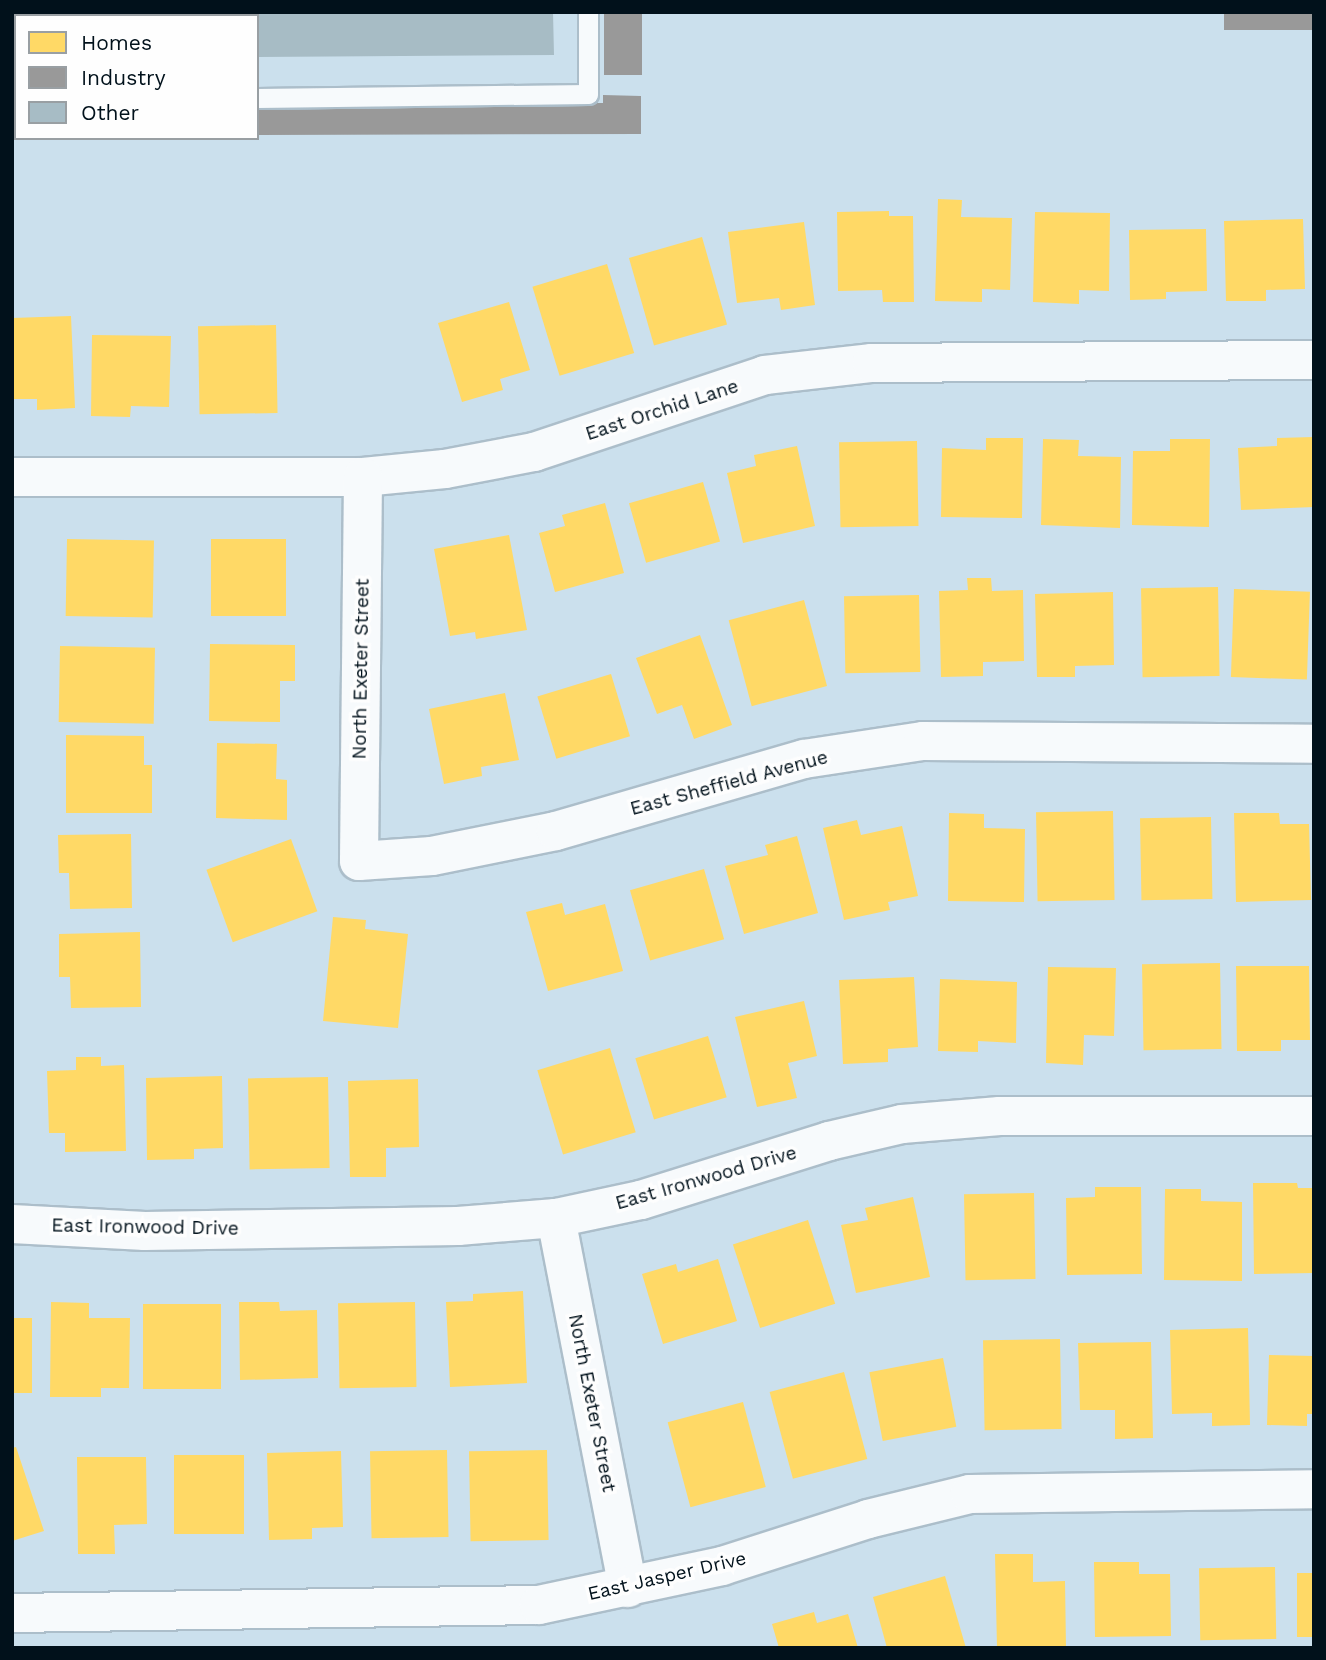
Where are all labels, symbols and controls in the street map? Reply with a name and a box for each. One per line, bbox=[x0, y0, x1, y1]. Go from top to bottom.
legend bbox=[14, 14, 259, 140]
text: Homes bbox=[81, 30, 152, 55]
text: Industry bbox=[81, 65, 166, 90]
text: Other bbox=[81, 100, 139, 125]
street label: East Orchid Lane bbox=[583, 375, 741, 445]
street label: North Exeter Street bbox=[348, 578, 374, 760]
street label: East Sheffield Avenue bbox=[627, 746, 831, 820]
street label: East Ironwood Drive bbox=[613, 1141, 799, 1215]
street label: East Ironwood Drive bbox=[51, 1214, 239, 1240]
street label: North Exeter Street bbox=[563, 1312, 621, 1494]
street label: East Jasper Drive bbox=[585, 1547, 749, 1605]

